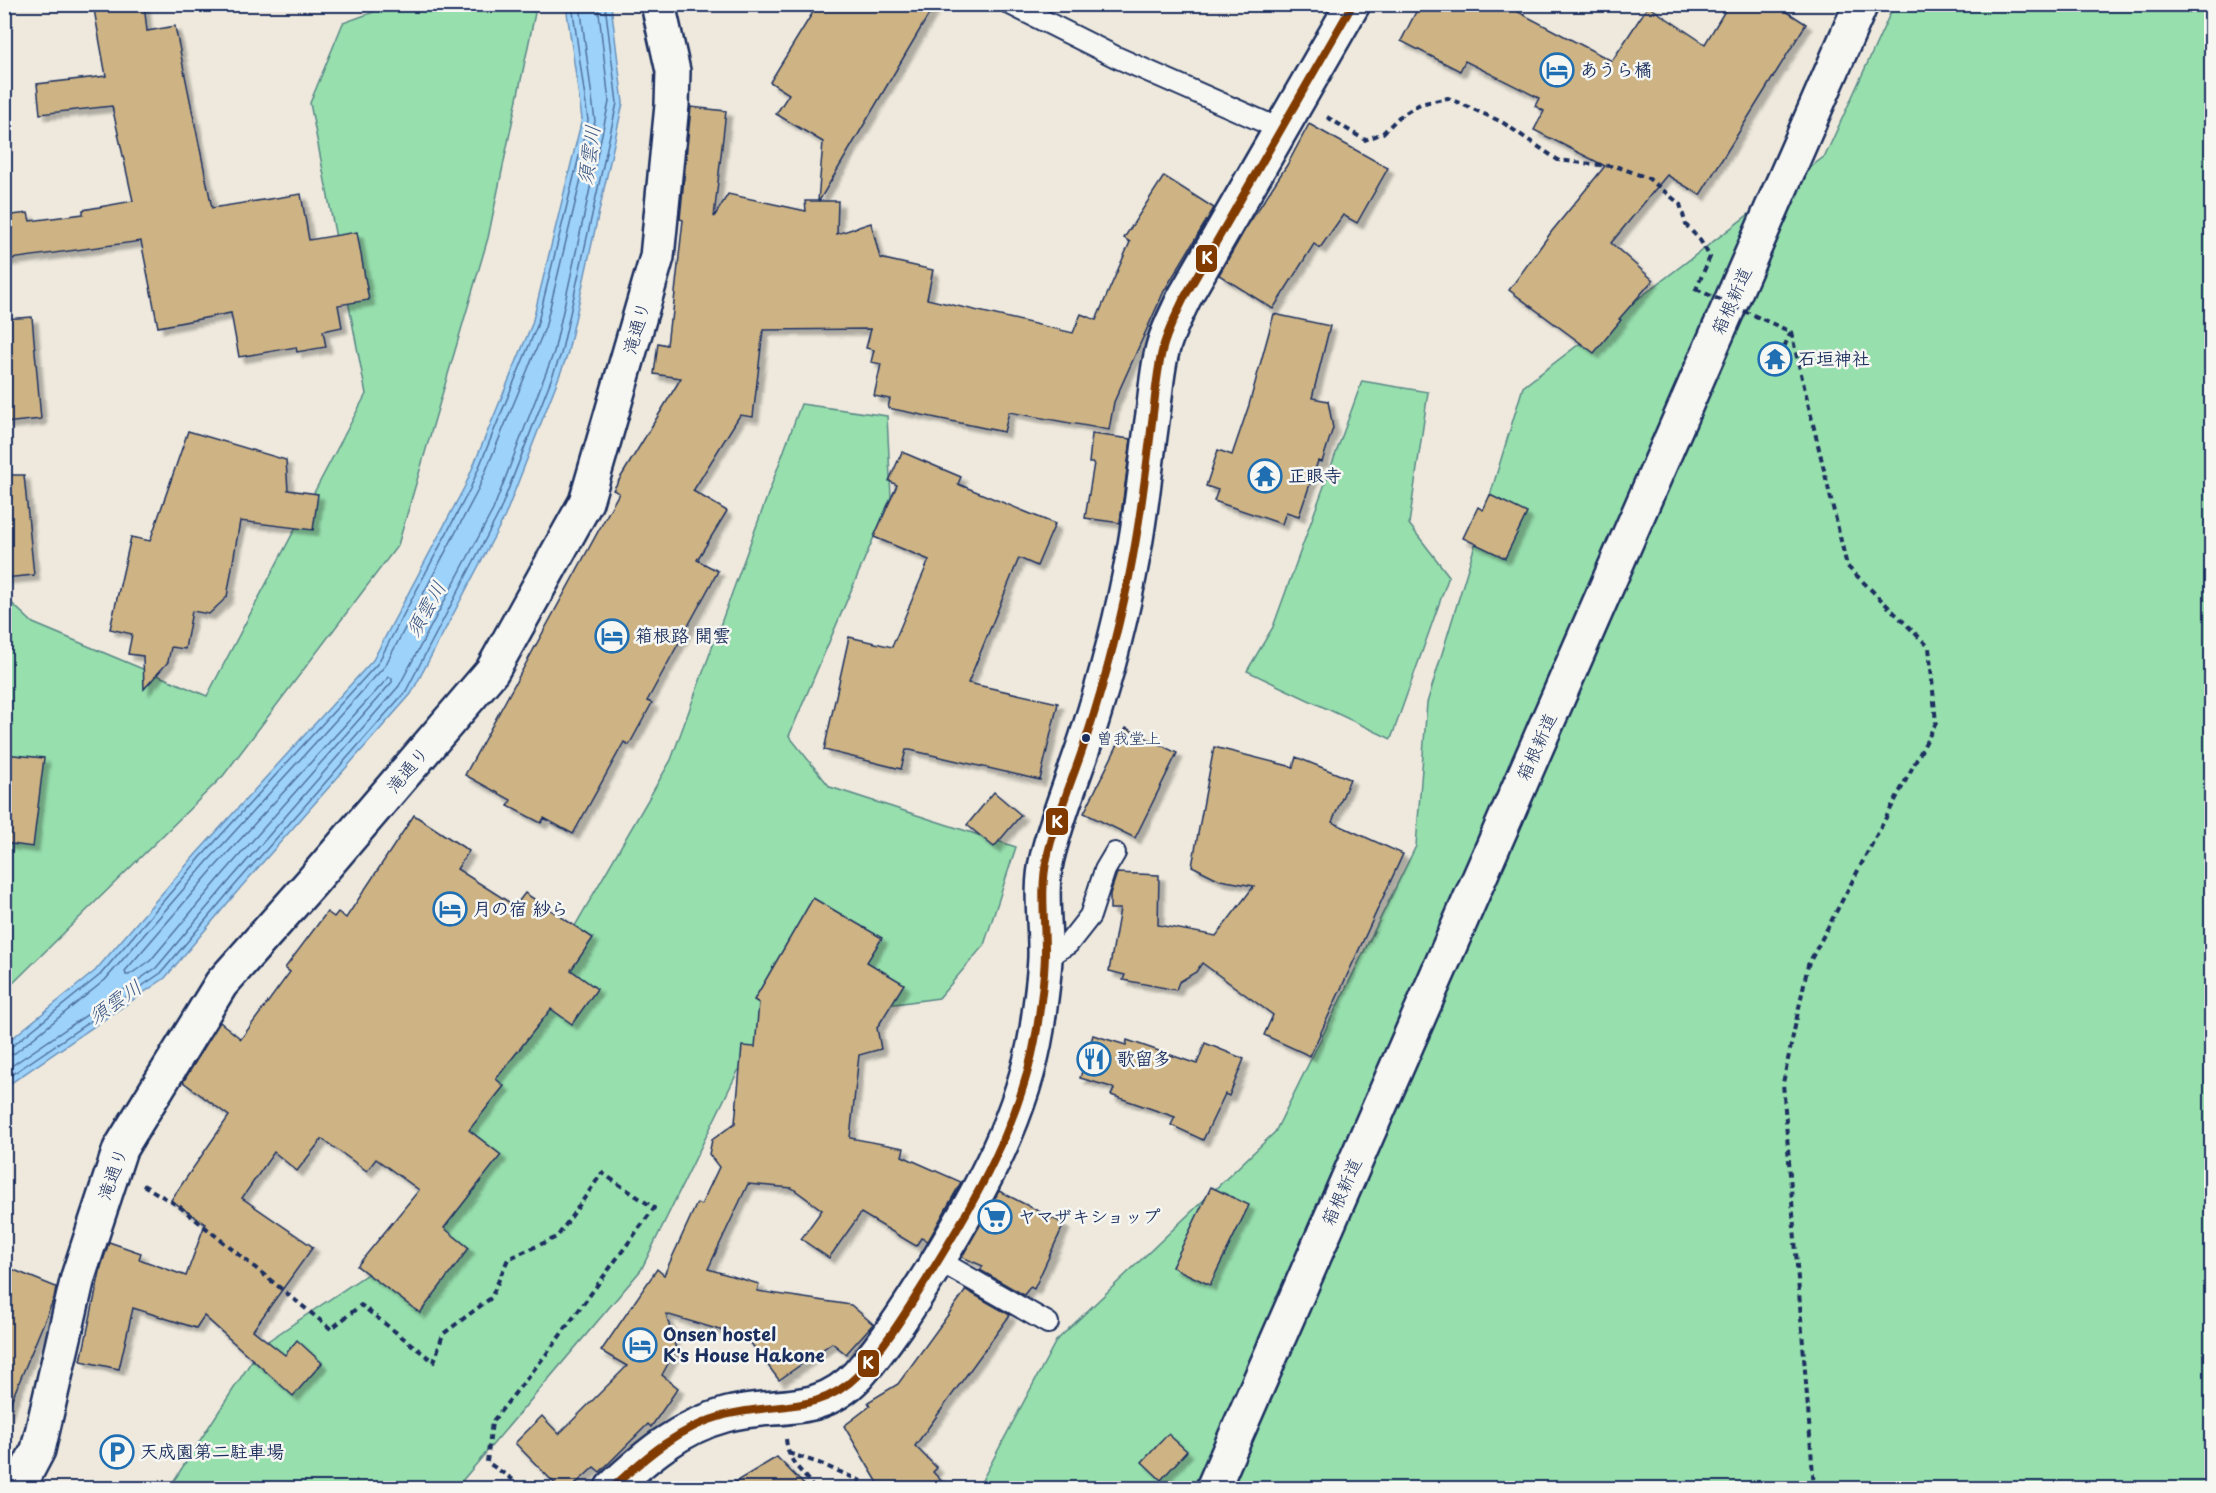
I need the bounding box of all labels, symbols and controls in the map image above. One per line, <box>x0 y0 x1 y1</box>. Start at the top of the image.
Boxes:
hotel icon: あうら橘 <box>1539 52 1575 88</box>
place label: あうら橘 <box>1580 55 1652 82</box>
water label: 須雲川 <box>569 123 607 187</box>
line badge: K <box>1195 244 1218 273</box>
text: K <box>1201 245 1213 269</box>
street label: 箱根新道 <box>1704 262 1758 339</box>
street label: 滝通り <box>615 298 656 357</box>
temple icon: 石垣神社 <box>1757 341 1793 377</box>
place label: 石垣神社 <box>1798 344 1870 371</box>
temple icon: 正眼寺 <box>1247 458 1283 494</box>
place label: 正眼寺 <box>1288 461 1342 488</box>
water label: 須雲川 <box>397 575 453 642</box>
hotel icon: 箱根路 開雲 <box>594 618 630 654</box>
place label: 箱根路 開雲 <box>635 621 731 648</box>
street label: 箱根新道 <box>1509 708 1563 785</box>
place label: 曽我堂上 <box>1097 725 1161 749</box>
marker: 曽我堂上 <box>1080 732 1092 744</box>
street label: 滝通り <box>379 740 435 798</box>
line badge: K <box>1045 807 1069 836</box>
text: K <box>1051 809 1063 833</box>
hotel icon: 月の宿 紗ら <box>432 891 468 927</box>
place label: 月の宿 紗ら <box>473 894 569 921</box>
water label: 須雲川 <box>81 972 148 1031</box>
restaurant icon: 歌留多 <box>1076 1041 1112 1077</box>
place label: 歌留多 <box>1117 1044 1171 1071</box>
street label: 滝通り <box>90 1143 134 1203</box>
street label: 箱根新道 <box>1314 1153 1368 1230</box>
supermarket icon: ヤマザキショップ <box>977 1199 1013 1235</box>
place label: ヤマザキショップ <box>1018 1202 1161 1229</box>
place label: Onsen hostel K's House Hakone <box>663 1320 825 1368</box>
hotel icon: Onsen hostel K's House Hakone <box>622 1327 658 1363</box>
line badge: K <box>857 1349 880 1378</box>
text: K <box>862 1350 874 1374</box>
parking icon: 天成園第二駐車場 <box>99 1434 135 1470</box>
place label: 天成園第二駐車場 <box>140 1437 284 1464</box>

